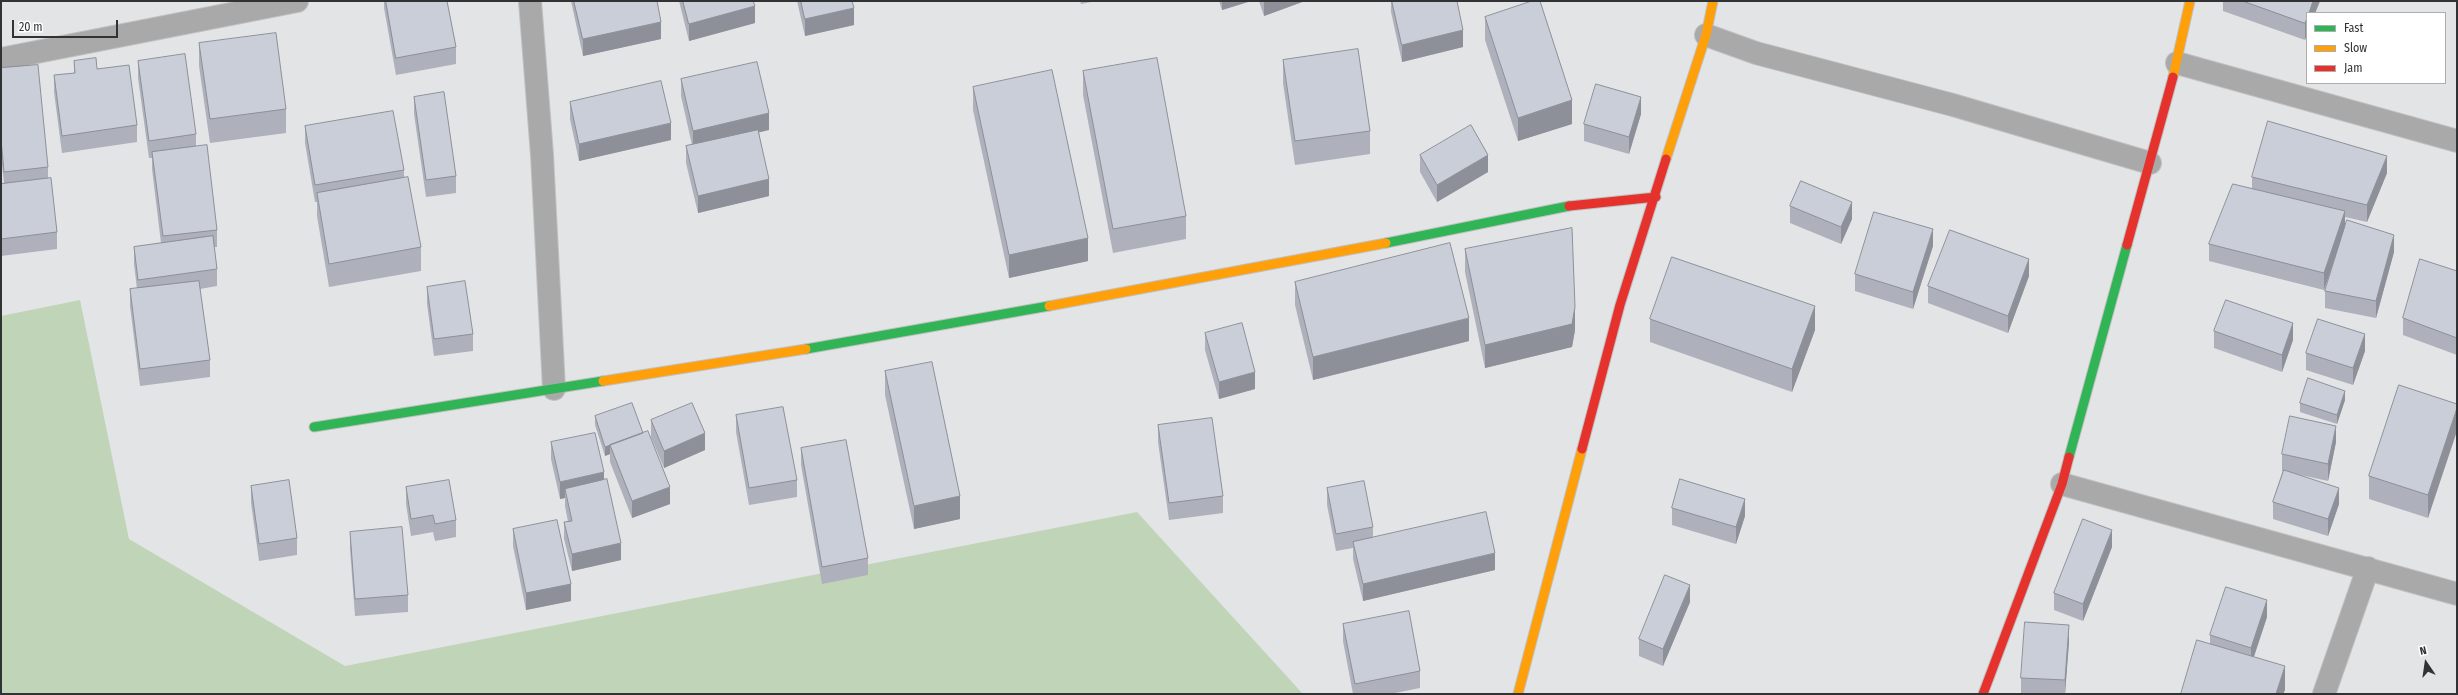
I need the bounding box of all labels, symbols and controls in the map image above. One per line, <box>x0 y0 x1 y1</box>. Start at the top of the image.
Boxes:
scale bar <box>14 12 120 38</box>
legend <box>2306 12 2446 84</box>
text: 20 m <box>19 20 43 34</box>
text: Fast <box>2344 21 2363 35</box>
text: Slow <box>2344 41 2367 55</box>
text: Jam <box>2344 61 2362 75</box>
north arrow <box>2406 643 2446 683</box>
text: N <box>2419 644 2428 658</box>

